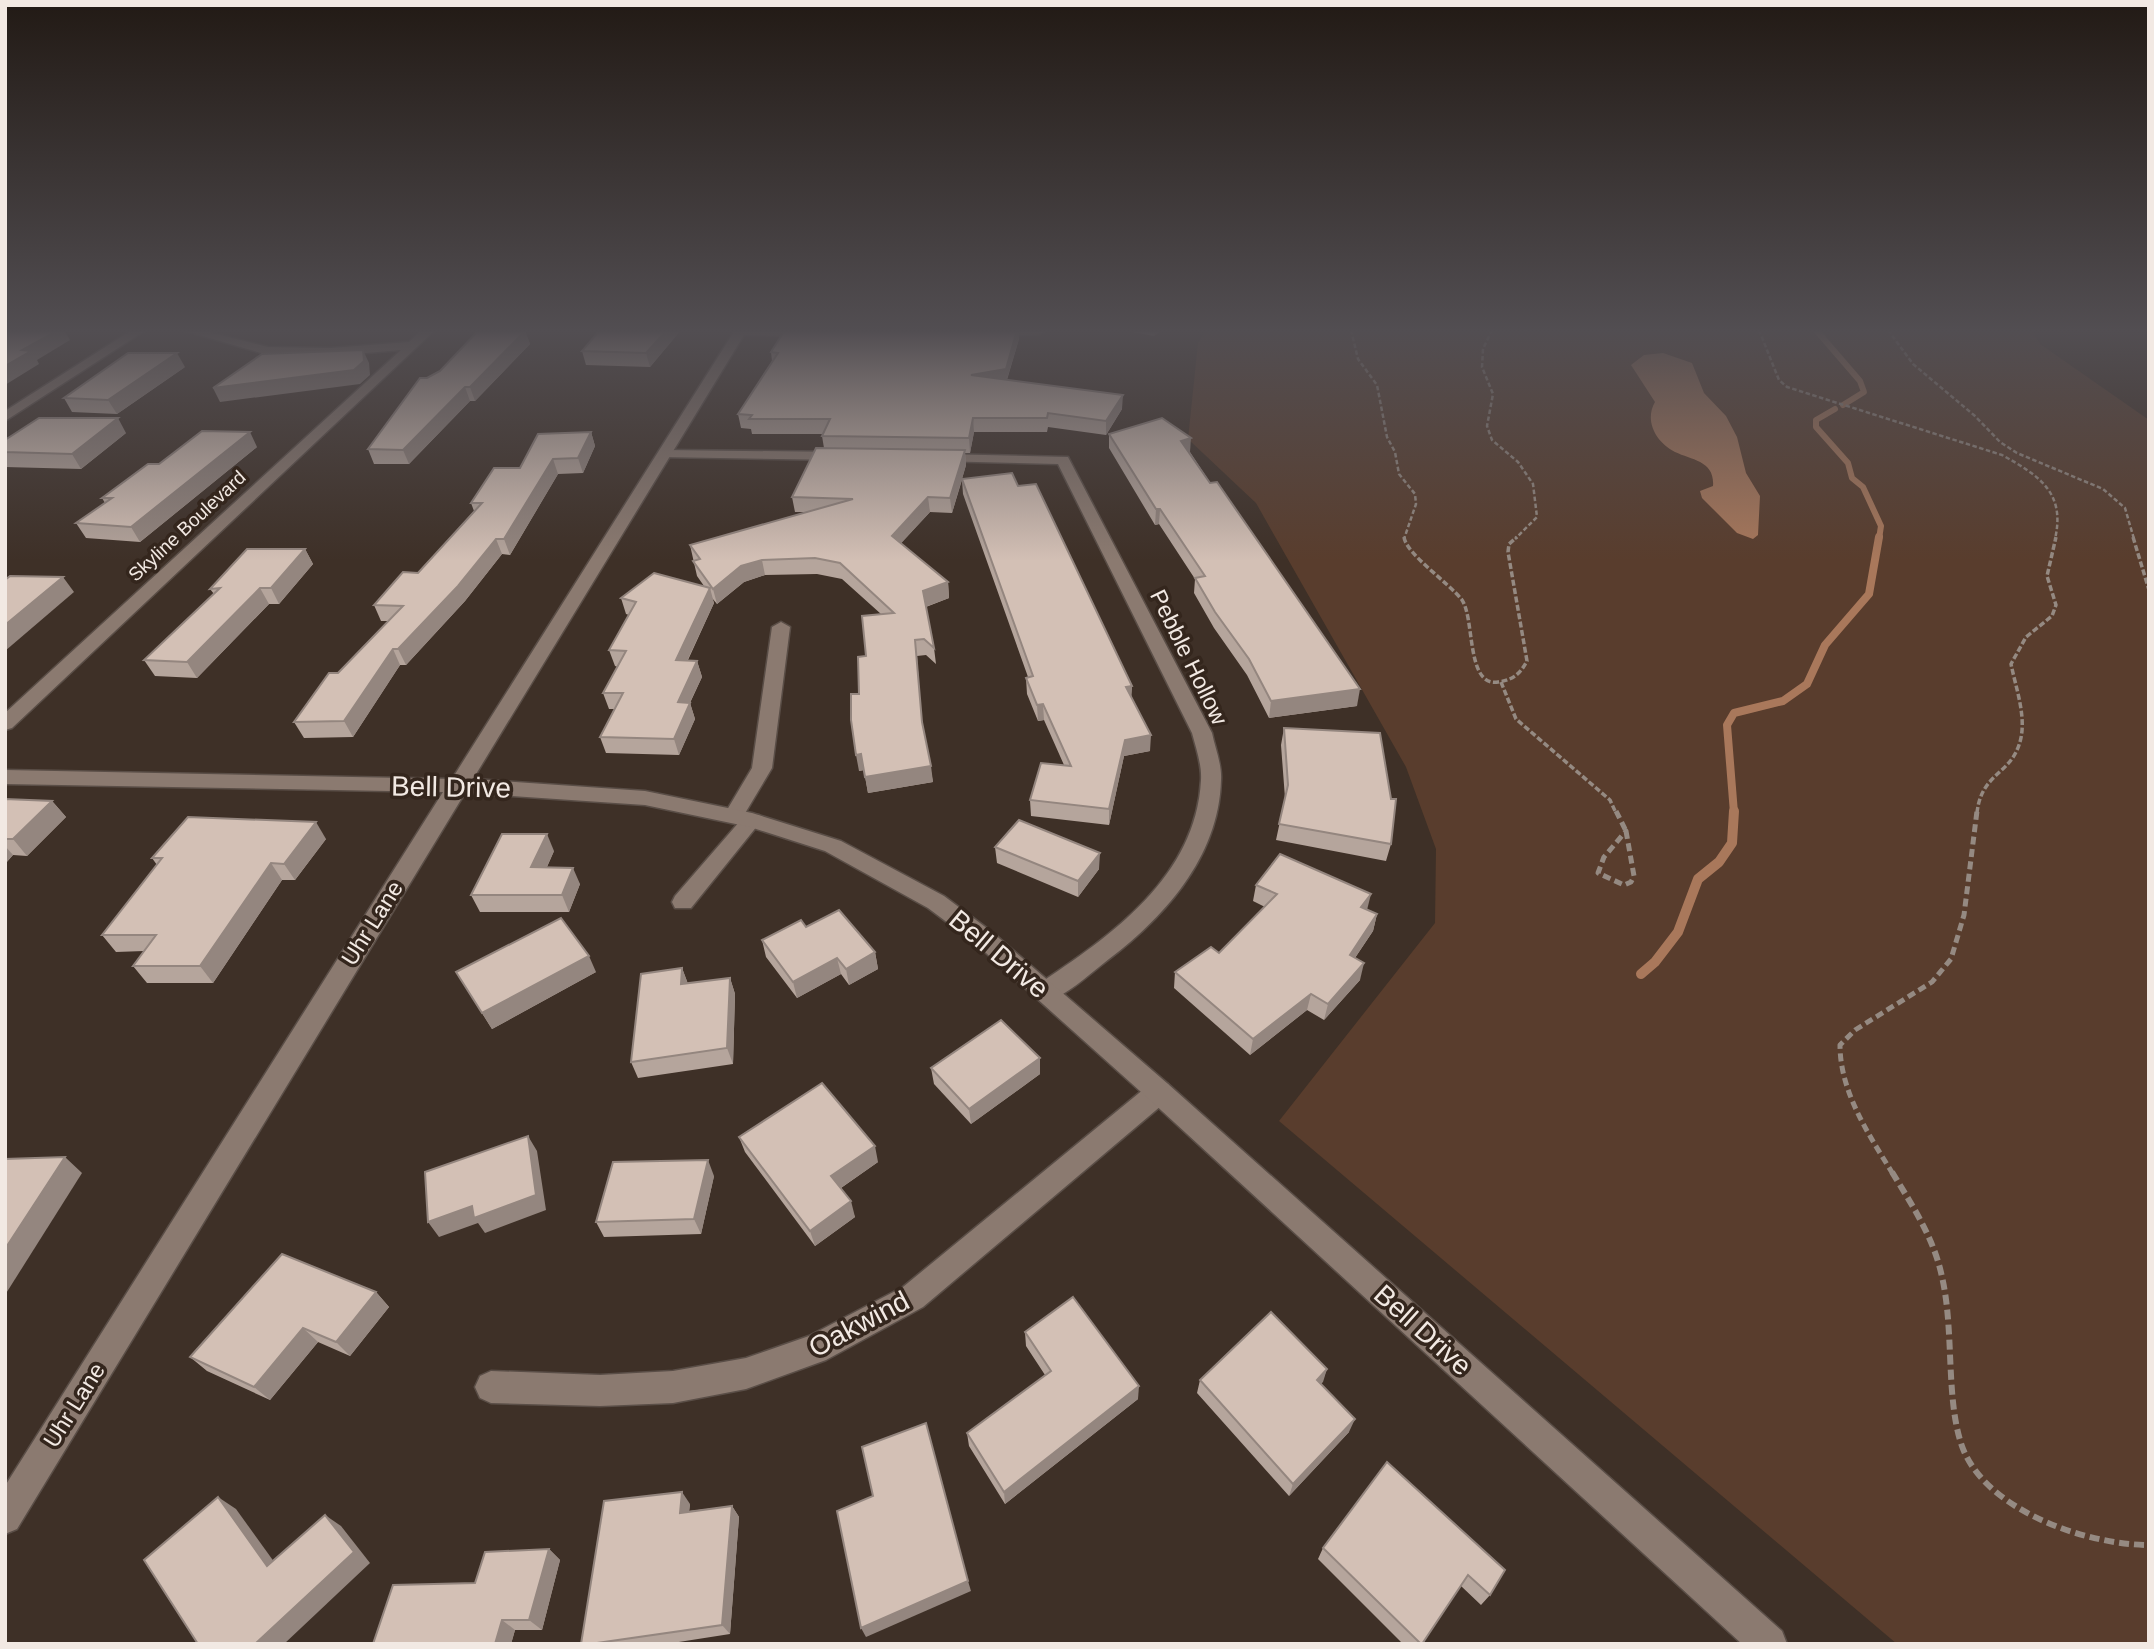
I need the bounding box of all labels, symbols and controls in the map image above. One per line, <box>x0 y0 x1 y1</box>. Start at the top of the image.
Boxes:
street label: Skyline Boulevard <box>124 466 250 586</box>
street label: Pebble Hollow <box>1145 585 1233 729</box>
street label: Bell Drive <box>391 770 511 804</box>
street label: Uhr Lane <box>336 876 408 970</box>
street label: Bell Drive <box>943 904 1055 1004</box>
street label: Bell Drive <box>1368 1278 1478 1382</box>
street label: Oakwind <box>804 1285 914 1363</box>
street label: Uhr Lane <box>38 1358 110 1452</box>

